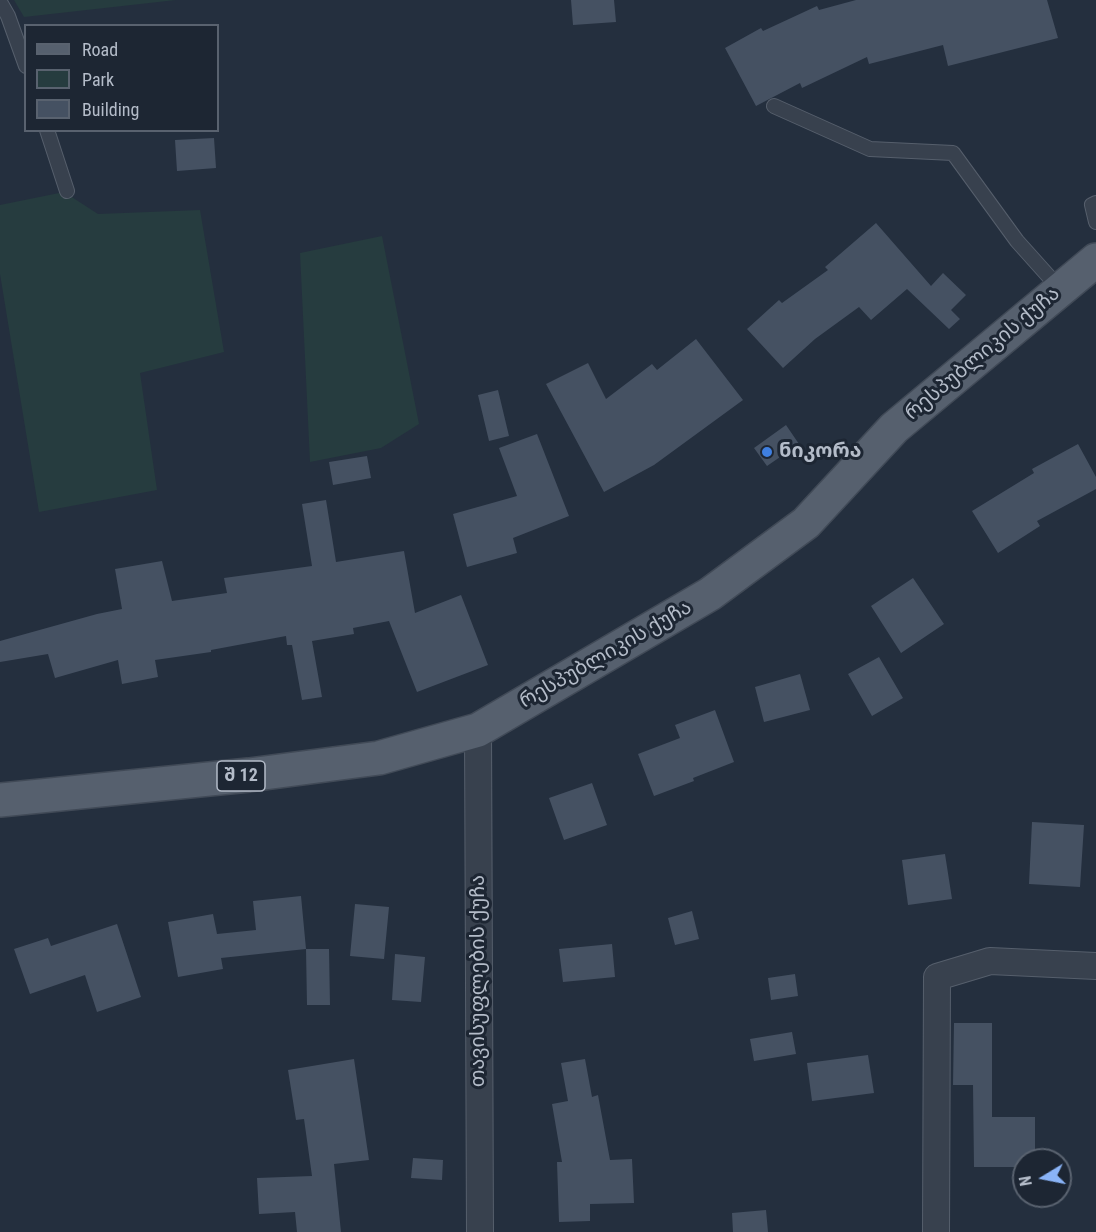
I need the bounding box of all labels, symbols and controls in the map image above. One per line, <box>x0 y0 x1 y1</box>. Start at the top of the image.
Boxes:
legend <box>24 24 219 132</box>
text: Road <box>82 39 118 60</box>
text: Park <box>82 69 114 90</box>
text: Building <box>82 99 139 120</box>
street label: რესპუბლიკის ქუჩა <box>901 282 1065 426</box>
place label: ნიკორა <box>779 440 861 464</box>
marker: ნიკორა <box>760 445 774 459</box>
street label: რესპუბლიკის ქუჩა <box>516 596 696 714</box>
road number: შ 12 <box>217 761 265 791</box>
street label: თავისუფლების ქუჩა <box>467 875 491 1087</box>
north arrow <box>1012 1148 1072 1208</box>
text: N <box>1016 1174 1036 1187</box>

